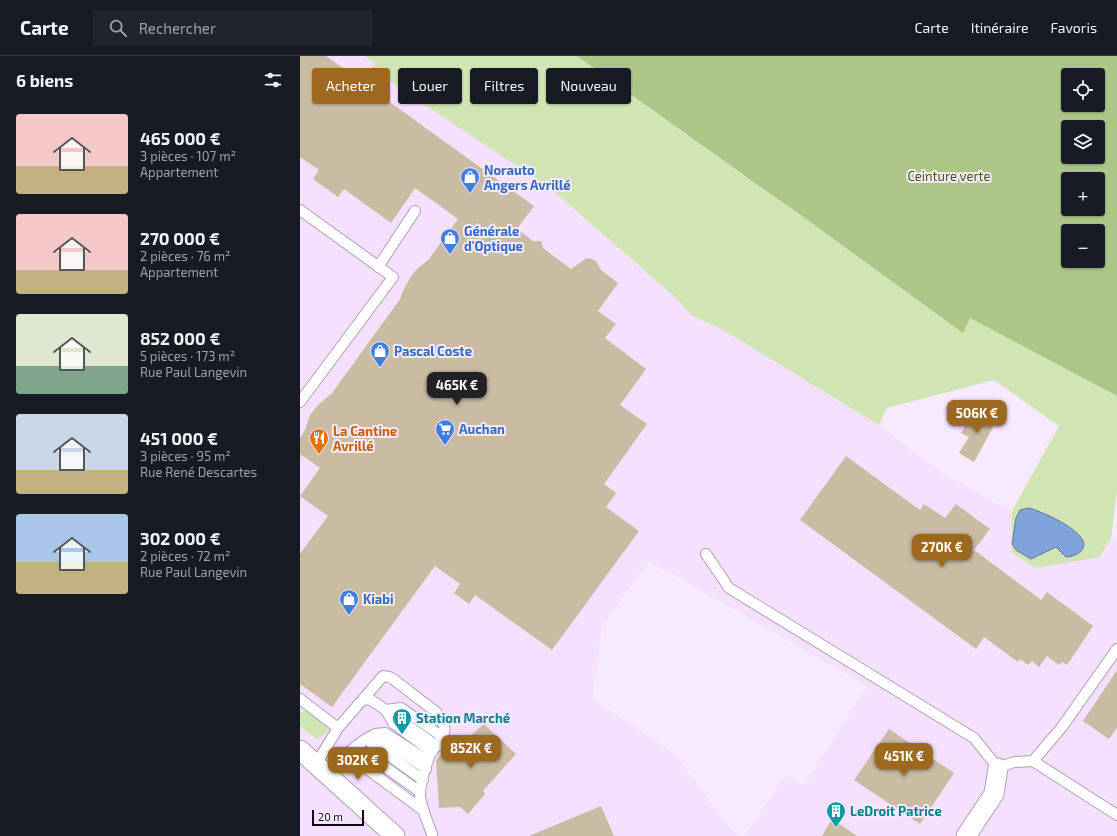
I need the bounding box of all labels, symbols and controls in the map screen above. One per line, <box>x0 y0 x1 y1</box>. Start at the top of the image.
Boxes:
search box <box>93 10 373 46</box>
text: Carte <box>20 16 69 39</box>
icon: search <box>107 17 129 39</box>
text: Rechercher <box>139 19 216 37</box>
text: Carte <box>915 19 949 36</box>
text: Itinéraire <box>971 19 1029 36</box>
text: Favoris <box>1051 19 1097 36</box>
chip: Acheter <box>312 68 390 104</box>
chip: Louer <box>398 68 462 104</box>
chip: Filtres <box>470 68 538 104</box>
chip: Nouveau <box>546 68 631 104</box>
map controls <box>1061 68 1105 268</box>
button: locate <box>1061 68 1105 112</box>
icon: filters <box>262 69 284 91</box>
text: 6 biens <box>16 70 73 90</box>
button: layers <box>1061 120 1105 164</box>
text: 465 000 € <box>140 128 221 148</box>
icon: home <box>48 130 96 178</box>
text: 3 pièces · 107 m² <box>140 148 236 164</box>
place label: Norauto Angers Avrillé <box>484 162 571 193</box>
text: Appartement <box>140 164 218 180</box>
shop icon: Norauto Angers Avrillé <box>459 166 481 194</box>
park label: Ceinture verte <box>907 168 991 184</box>
button: + <box>1061 172 1105 216</box>
place label: Générale d'Optique <box>464 223 523 254</box>
button: − <box>1061 224 1105 268</box>
shop icon: Générale d'Optique <box>439 227 461 255</box>
text: 270 000 € <box>140 228 220 248</box>
icon: home <box>48 230 96 278</box>
text: 2 pièces · 76 m² <box>140 248 230 264</box>
text: Appartement <box>140 264 218 280</box>
text: 852 000 € <box>140 328 220 348</box>
icon: home <box>48 330 96 378</box>
shop icon: Pascal Coste <box>369 340 391 368</box>
place label: Pascal Coste <box>394 343 472 359</box>
text: 5 pièces · 173 m² <box>140 348 235 364</box>
text: Rue Paul Langevin <box>140 364 247 380</box>
pin: 465K € <box>424 372 490 406</box>
text: 465K € <box>436 377 478 393</box>
pin: 506K € <box>944 400 1010 434</box>
text: 506K € <box>956 405 998 421</box>
supermarket icon: Auchan <box>434 418 456 446</box>
place label: Auchan <box>459 421 505 437</box>
place label: La Cantine Avrillé <box>333 423 397 454</box>
restaurant icon: La Cantine Avrillé <box>308 427 330 455</box>
text: 451 000 € <box>140 428 218 448</box>
icon: home <box>48 430 96 478</box>
text: 3 pièces · 95 m² <box>140 448 231 464</box>
text: Rue René Descartes <box>140 464 257 480</box>
text: 302 000 € <box>140 528 221 548</box>
icon: home <box>48 530 96 578</box>
pin: 270K € <box>909 534 975 568</box>
text: 270K € <box>921 539 963 555</box>
text: 2 pièces · 72 m² <box>140 548 230 564</box>
text: Rue Paul Langevin <box>140 564 247 580</box>
shop icon: Kiabi <box>338 588 360 616</box>
place label: Kiabi <box>363 591 394 607</box>
building icon: Station Marché <box>391 707 413 735</box>
place label: Station Marché <box>416 710 510 726</box>
pin: 852K € <box>438 735 504 769</box>
text: 852K € <box>450 740 492 756</box>
pin: 451K € <box>871 743 937 777</box>
pin: 302K € <box>325 747 391 781</box>
text: 451K € <box>884 748 924 764</box>
text: 302K € <box>337 752 379 768</box>
building icon: LeDroit Patrice <box>825 800 847 828</box>
place label: LeDroit Patrice <box>850 803 942 819</box>
scale bar <box>312 808 364 827</box>
text: 20 m <box>318 810 343 823</box>

